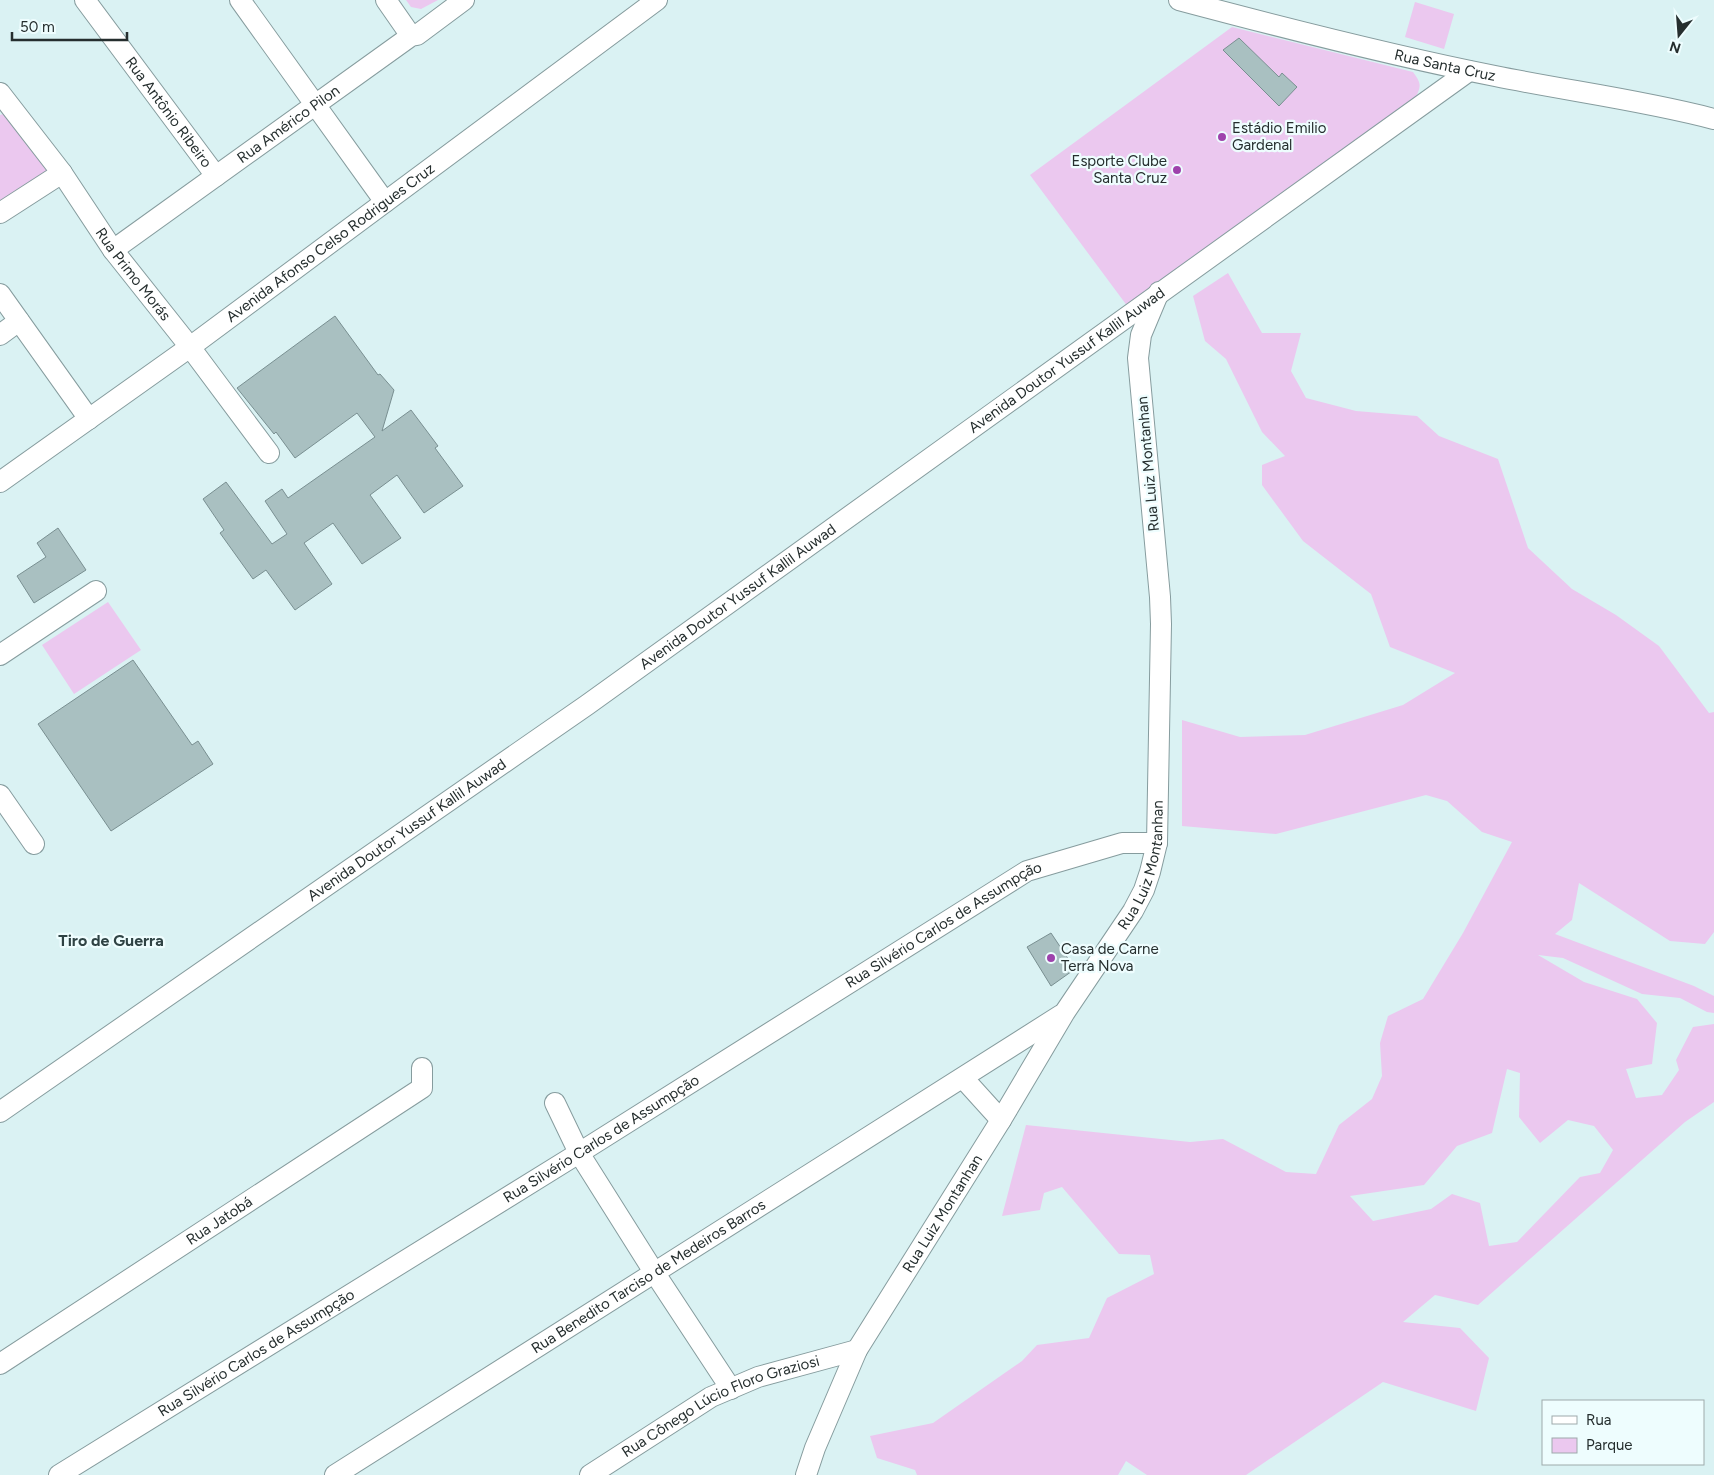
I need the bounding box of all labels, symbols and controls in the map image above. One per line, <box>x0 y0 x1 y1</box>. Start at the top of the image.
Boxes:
scale bar <box>12 10 128 42</box>
north arrow <box>1654 10 1704 60</box>
text: 50 m <box>20 18 55 36</box>
text: N <box>1668 37 1683 57</box>
street label: Rua Santa Cruz <box>1393 46 1497 85</box>
street label: Rua Antônio Ribeiro <box>122 53 216 171</box>
street label: Rua Américo Pilon <box>234 81 343 167</box>
place label: Estádio Emilio Gardenal <box>1232 119 1327 154</box>
marker: Estádio Emilio Gardenal <box>1216 131 1228 143</box>
place label: Esporte Clube Santa Cruz <box>1072 152 1167 187</box>
street label: Avenida Afonso Celso Rodrigues Cruz <box>223 159 438 326</box>
marker: Esporte Clube Santa Cruz <box>1171 164 1183 176</box>
street label: Rua Primo Morás <box>92 224 175 324</box>
street label: Avenida Doutor Yussuf Kallil Auwad <box>965 284 1168 437</box>
street label: Rua Luiz Montanhan <box>1133 396 1163 532</box>
street label: Avenida Doutor Yussuf Kallil Auwad <box>636 520 839 673</box>
street label: Avenida Doutor Yussuf Kallil Auwad <box>304 755 509 905</box>
street label: Rua Luiz Montanhan <box>1114 800 1167 933</box>
street label: Rua Silvério Carlos de Assumpção <box>842 858 1044 992</box>
district label: Tiro de Guerra <box>58 931 164 950</box>
place label: Casa de Carne Terra Nova <box>1061 940 1159 975</box>
marker: Casa de Carne Terra Nova <box>1045 952 1057 964</box>
street label: Rua Silvério Carlos de Assumpção <box>500 1071 703 1207</box>
street label: Rua Luiz Montanhan <box>899 1151 986 1276</box>
street label: Rua Jatobá <box>183 1192 256 1249</box>
street label: Rua Benedito Tarciso de Medeiros Barros <box>528 1196 769 1357</box>
street label: Rua Silvério Carlos de Assumpção <box>155 1285 358 1420</box>
street label: Rua Cônego Lúcio Floro Graziosi <box>619 1352 821 1461</box>
legend <box>1542 1400 1704 1465</box>
text: Rua <box>1586 1411 1611 1429</box>
text: Parque <box>1586 1436 1633 1454</box>

